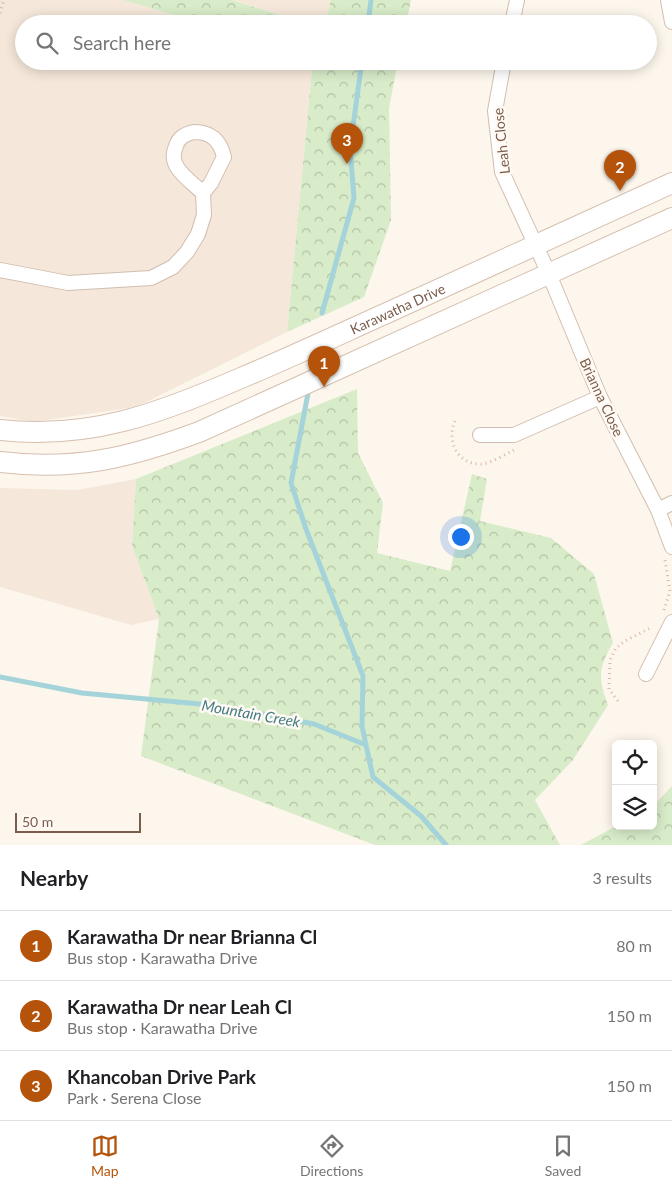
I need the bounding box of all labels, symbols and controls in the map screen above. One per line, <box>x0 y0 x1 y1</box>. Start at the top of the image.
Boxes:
search box <box>15 15 657 70</box>
icon: search <box>33 29 61 57</box>
text: Search here <box>73 31 171 54</box>
street label: Leah Close <box>489 107 513 175</box>
pin: 3 <box>331 123 363 164</box>
pin: 2 <box>604 150 636 191</box>
street label: Karawatha Drive <box>347 279 448 337</box>
pin: 1 <box>308 346 340 387</box>
street label: Brianna Close <box>576 355 628 439</box>
your location <box>448 524 474 550</box>
water label: Mountain Creek <box>200 695 302 731</box>
map controls <box>612 740 657 830</box>
button: locate <box>612 740 657 785</box>
button: layers <box>612 785 657 830</box>
scale bar <box>15 810 141 833</box>
text: 50 m <box>22 813 53 830</box>
text: Nearby <box>20 865 88 890</box>
text: 3 results <box>592 868 652 887</box>
text: Karawatha Dr near Brianna Cl <box>67 925 317 948</box>
text: 1 <box>31 936 41 955</box>
text: 80 m <box>616 936 652 955</box>
text: Bus stop · Karawatha Drive <box>67 948 257 967</box>
text: Karawatha Dr near Leah Cl <box>67 995 292 1018</box>
text: 2 <box>31 1006 41 1025</box>
text: 150 m <box>607 1006 652 1025</box>
text: Bus stop · Karawatha Drive <box>67 1018 257 1037</box>
text: Khancoban Drive Park <box>67 1065 256 1088</box>
text: 3 <box>31 1076 41 1095</box>
text: 150 m <box>607 1076 652 1095</box>
text: Park · Serena Close <box>67 1088 202 1107</box>
tab: Map <box>91 1132 119 1179</box>
tab: Directions <box>300 1132 363 1179</box>
tab: Saved <box>545 1132 581 1179</box>

